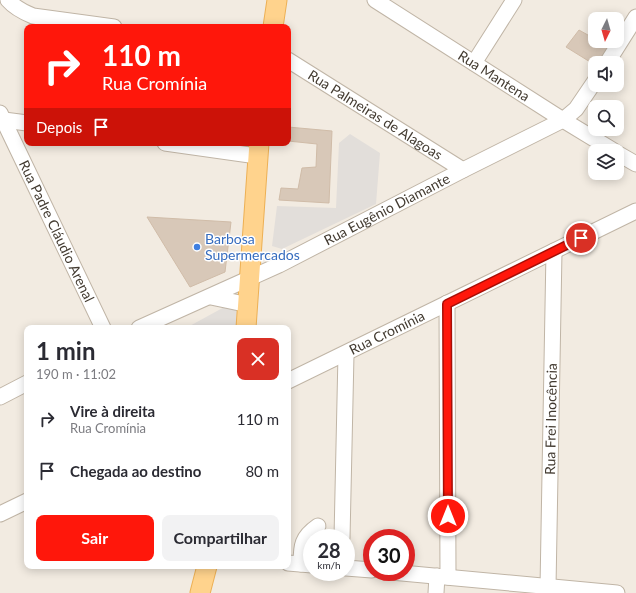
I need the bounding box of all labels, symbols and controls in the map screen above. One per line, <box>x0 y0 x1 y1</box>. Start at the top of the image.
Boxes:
north arrow <box>588 12 624 48</box>
map controls <box>588 12 624 180</box>
text: 110 m <box>102 38 181 72</box>
icon: right <box>36 40 88 92</box>
street label: Rua Mantena <box>455 46 533 105</box>
button: sound <box>588 56 624 92</box>
street label: Rua Palmeiras de Alagoas <box>305 66 446 163</box>
text: Rua Cromínia <box>102 72 207 94</box>
button: search <box>588 100 624 136</box>
icon: arrive <box>90 116 112 138</box>
text: Depois <box>36 118 82 136</box>
button: layers <box>588 144 624 180</box>
street label: Rua Padre Cláudio Arenal <box>16 157 98 305</box>
street label: Rua Eugênio Diamante <box>321 169 452 248</box>
pin <box>564 221 598 255</box>
icon: arrive <box>570 227 592 249</box>
place label: Barbosa Supermercados <box>205 230 300 263</box>
marker: Barbosa Supermercados <box>192 242 202 252</box>
street label: Rua Cromínia <box>346 307 427 358</box>
text: 1 min <box>36 336 96 365</box>
button: close <box>237 338 279 380</box>
street label: Rua Frei Inocência <box>541 363 560 475</box>
text: 190 m · 11:02 <box>36 366 116 382</box>
text: Vire à direita <box>70 402 155 420</box>
icon: right <box>36 408 58 430</box>
text: 110 m <box>237 410 279 428</box>
text: Rua Cromínia <box>70 420 146 436</box>
icon: arrive <box>36 460 58 482</box>
text: Chegada ao destino <box>70 462 201 480</box>
text: 80 m <box>245 462 279 480</box>
position arrow <box>427 495 469 537</box>
button: Sair <box>36 515 154 561</box>
button: Compartilhar <box>162 515 279 561</box>
speed limit sign: 30 <box>363 529 415 581</box>
text: 28 <box>317 538 341 562</box>
text: km/h <box>317 559 341 571</box>

